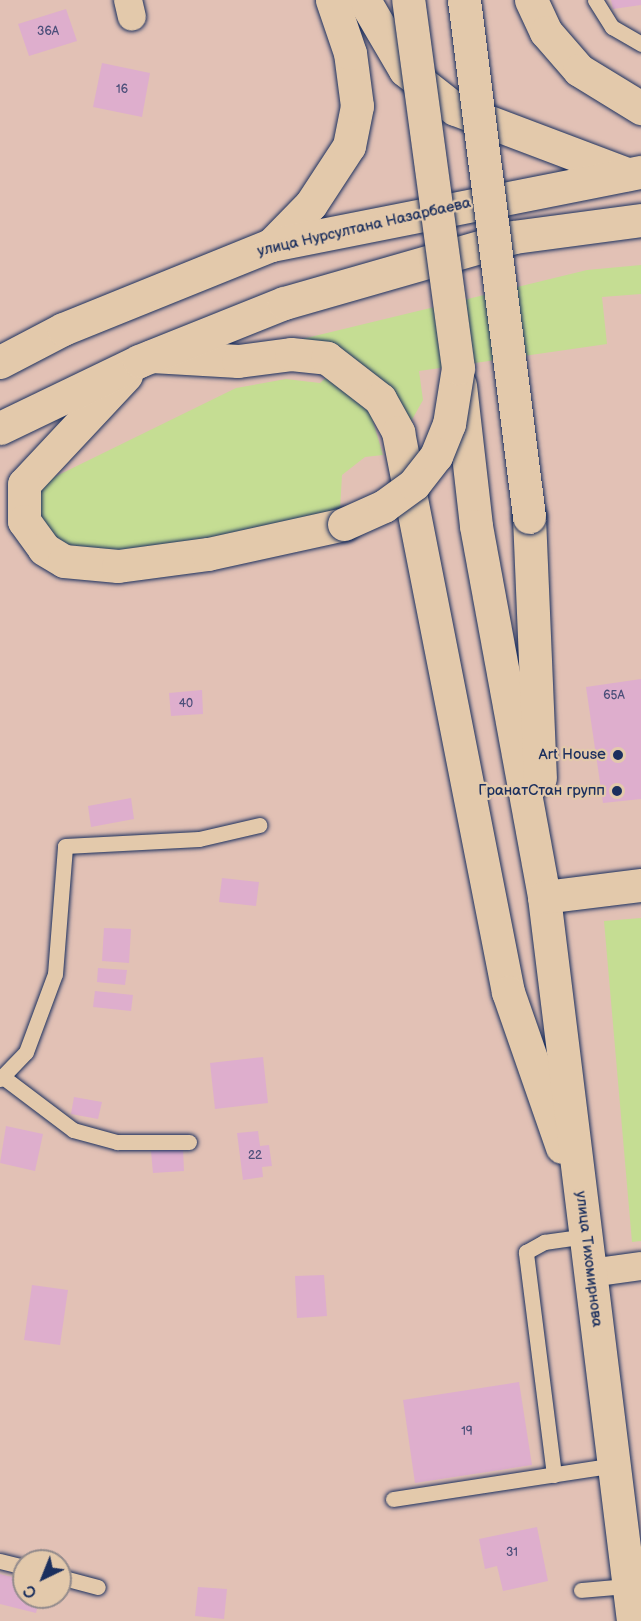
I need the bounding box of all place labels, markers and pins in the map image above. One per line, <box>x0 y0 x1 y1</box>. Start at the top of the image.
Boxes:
place label: Art House <box>539 746 606 764</box>
marker: Art House <box>611 748 625 762</box>
place label: ГранатСтан групп <box>478 782 605 800</box>
marker: ГранатСтан групп <box>610 784 624 798</box>

